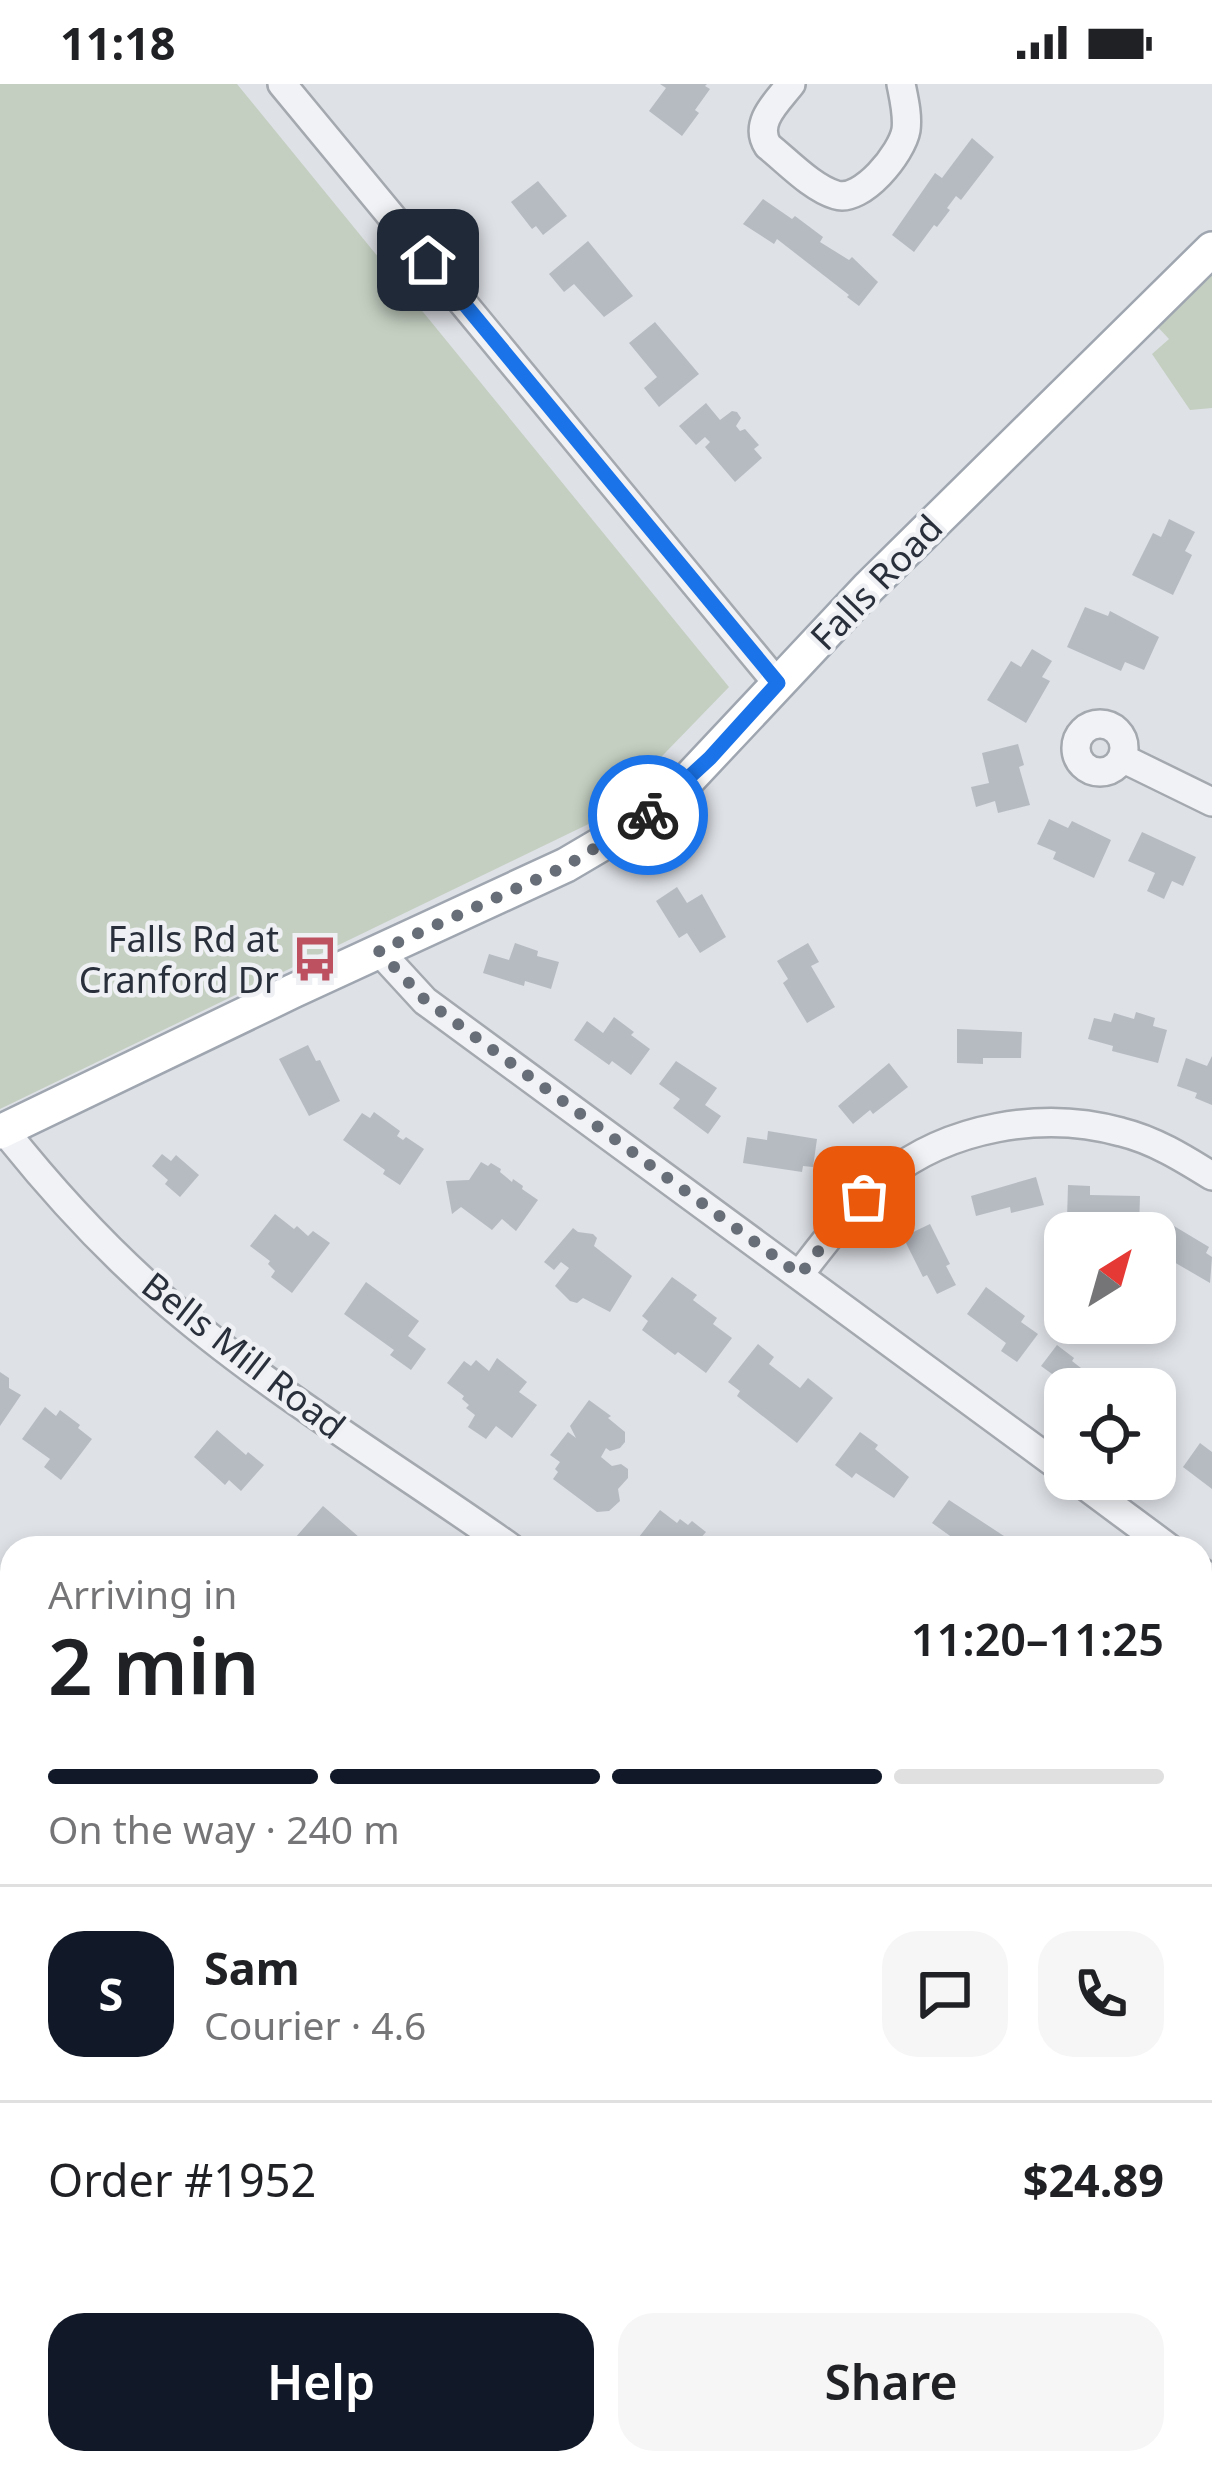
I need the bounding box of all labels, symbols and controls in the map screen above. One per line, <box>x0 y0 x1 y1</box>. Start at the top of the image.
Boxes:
text: 11:18 <box>60 12 176 73</box>
pin <box>377 209 479 311</box>
icon: home <box>395 227 461 293</box>
street label: Falls Road <box>799 504 953 660</box>
courier <box>588 755 708 875</box>
icon: bike <box>615 782 681 848</box>
place label: Falls Rd at Cranford Dr <box>79 914 279 1004</box>
bus stop icon: Falls Rd at Cranford Dr <box>290 934 340 984</box>
pin <box>813 1146 915 1248</box>
icon: bag <box>831 1164 897 1230</box>
north arrow <box>1044 1212 1176 1344</box>
map controls <box>1044 1212 1176 1500</box>
street label: Bells Mill Road <box>132 1260 356 1450</box>
button: locate <box>1044 1368 1176 1500</box>
text: Arriving in <box>48 1567 237 1620</box>
text: 11:20–11:25 <box>911 1608 1164 1669</box>
text: 2 min <box>48 1612 260 1718</box>
text: On the way · 240 m <box>48 1802 400 1855</box>
button: chat <box>882 1931 1008 2057</box>
button: phone <box>1038 1931 1164 2057</box>
text: Sam <box>204 1937 300 1998</box>
text: S <box>99 1963 123 2024</box>
text: Courier · 4.6 <box>204 1998 426 2051</box>
text: Order #1952 <box>48 2149 316 2210</box>
text: $24.89 <box>1023 2149 1164 2210</box>
button: Help <box>48 2313 594 2451</box>
button: Share <box>618 2313 1164 2451</box>

